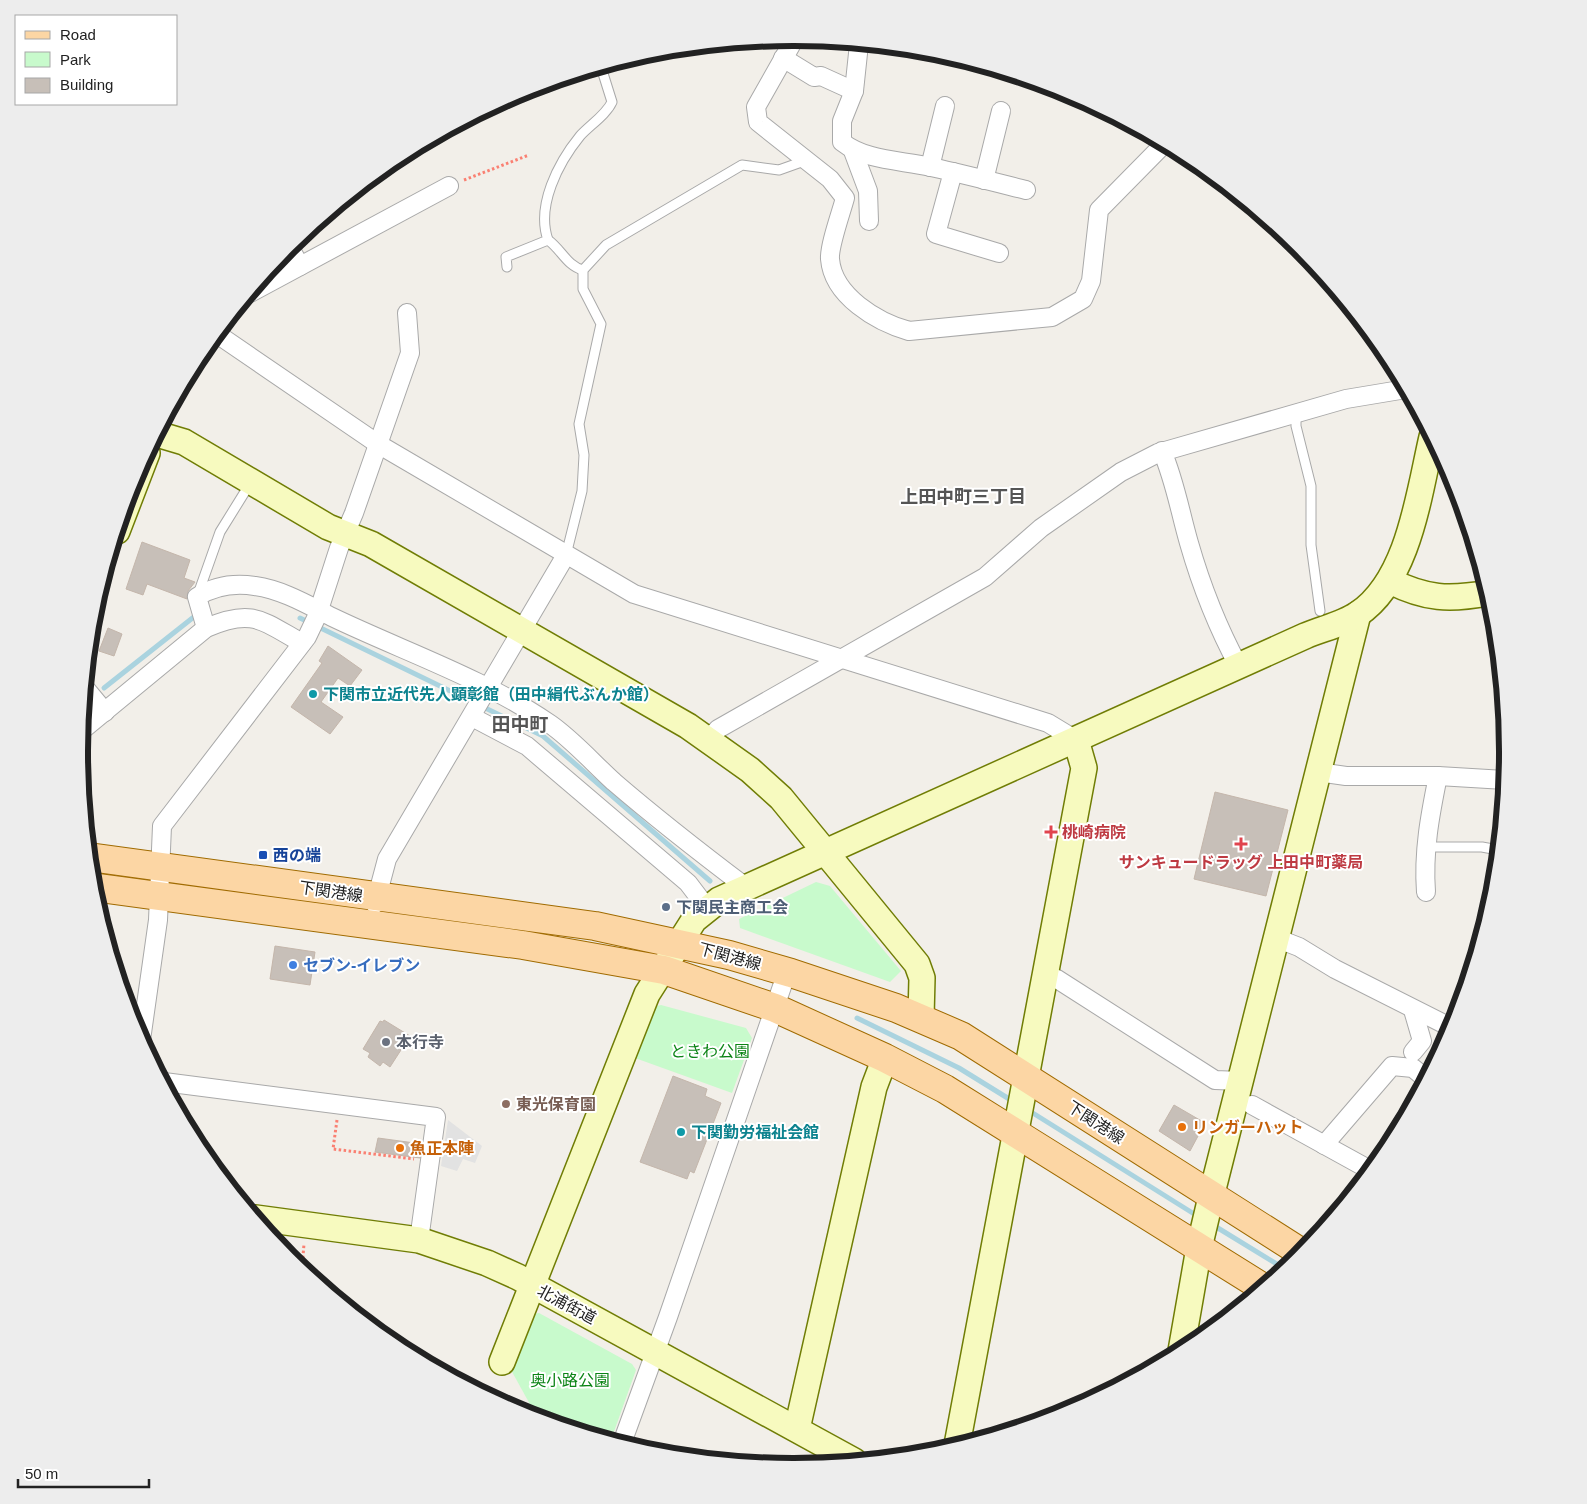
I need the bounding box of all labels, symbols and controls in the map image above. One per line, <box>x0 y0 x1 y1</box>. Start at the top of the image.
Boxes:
legend <box>15 15 178 105</box>
text: Road <box>60 26 96 43</box>
text: Park <box>60 51 91 68</box>
text: Building <box>60 76 113 93</box>
district label: 上田中町三丁目 <box>900 487 1026 507</box>
place label: 下関市立近代先人顕彰館（田中絹代ぶんか館） <box>323 685 659 703</box>
marker: 下関市立近代先人顕彰館（田中絹代ぶんか館） <box>307 688 319 700</box>
district label: 田中町 <box>491 714 549 735</box>
place label: 桃崎病院 <box>1062 824 1126 841</box>
marker: 桃崎病院 <box>1044 825 1058 839</box>
marker: サンキュードラッグ 上田中町薬局 <box>1235 838 1247 850</box>
place label: 西の端 <box>273 847 321 864</box>
marker: 西の端 <box>257 849 269 861</box>
place label: サンキュードラッグ 上田中町薬局 <box>1119 853 1363 871</box>
street label: 下関港線 <box>298 879 364 904</box>
place label: 下関民主商工会 <box>676 899 788 916</box>
marker: 下関民主商工会 <box>660 901 672 913</box>
street label: 下関港線 <box>697 940 763 973</box>
place label: セブン-イレブン <box>303 957 420 974</box>
marker: セブン-イレブン <box>287 959 299 971</box>
place label: 本行寺 <box>396 1034 444 1051</box>
marker: 本行寺 <box>380 1036 392 1048</box>
park label: ときわ公園 <box>670 1043 750 1060</box>
place label: 東光保育園 <box>516 1096 596 1113</box>
marker: 東光保育園 <box>500 1098 512 1110</box>
street label: 下関港線 <box>1064 1098 1127 1147</box>
place label: リンガーハット <box>1192 1119 1304 1136</box>
marker: リンガーハット <box>1176 1121 1188 1133</box>
place label: 下関勤労福祉会館 <box>691 1123 819 1141</box>
marker: 下関勤労福祉会館 <box>675 1126 687 1138</box>
place label: 魚正本陣 <box>410 1139 474 1157</box>
marker: 魚正本陣 <box>394 1142 406 1154</box>
street label: 北浦街道 <box>535 1282 599 1327</box>
park label: 奥小路公園 <box>530 1372 610 1389</box>
scale bar <box>18 1456 149 1488</box>
text: 50 m <box>25 1465 58 1482</box>

